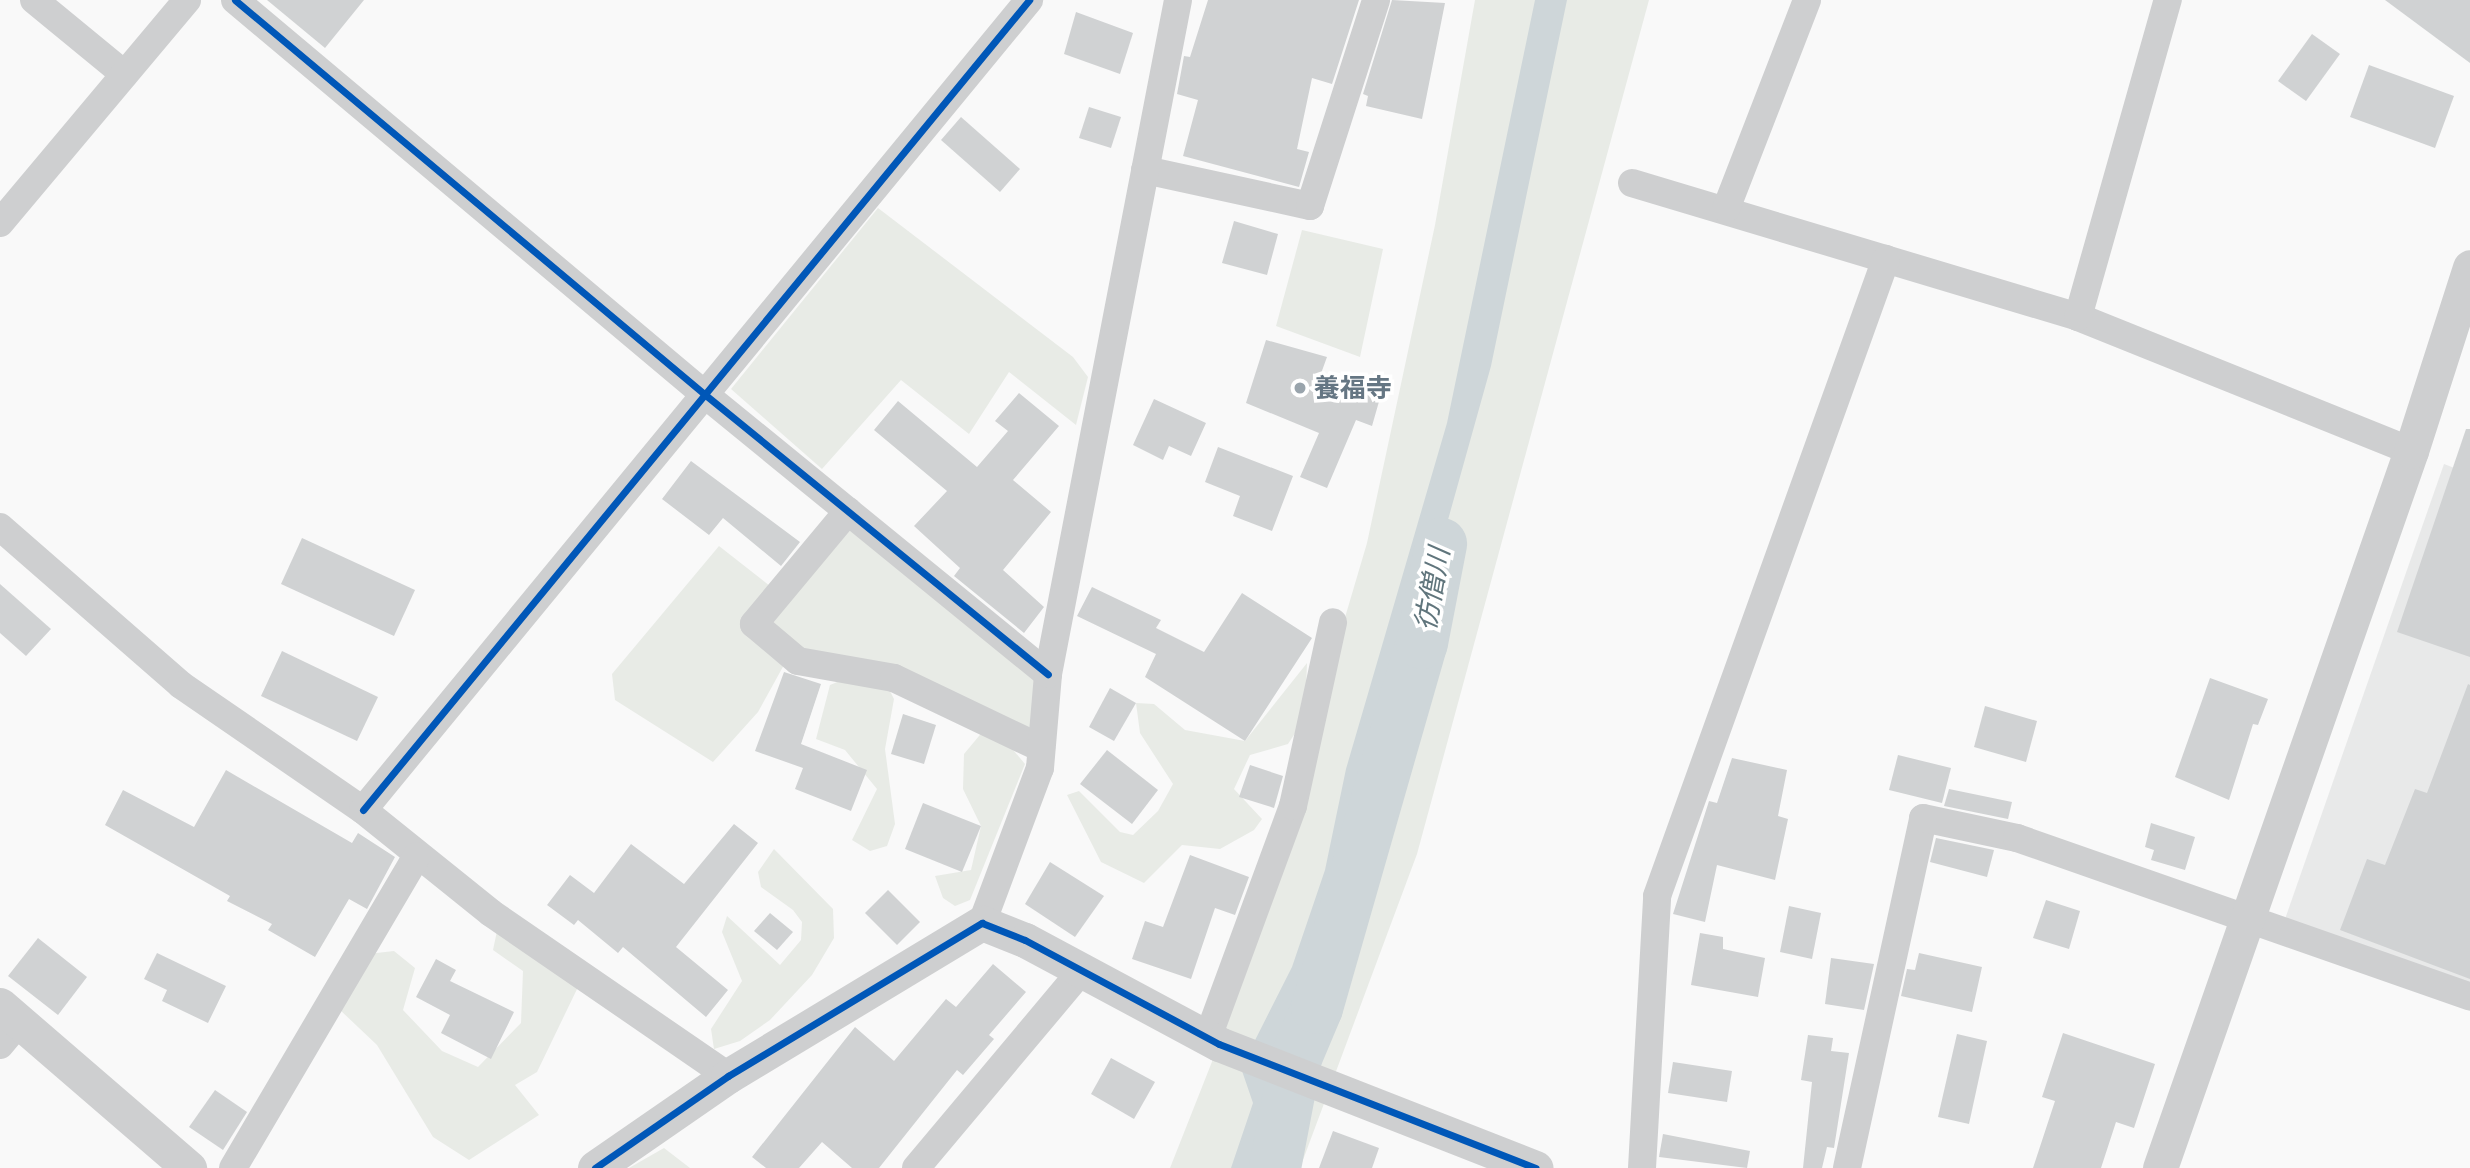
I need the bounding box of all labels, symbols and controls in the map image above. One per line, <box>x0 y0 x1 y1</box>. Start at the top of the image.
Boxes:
place label: 養福寺 <box>1314 372 1392 404</box>
marker: 養福寺 <box>1292 380 1308 396</box>
water label: 彷僧川 <box>1408 545 1456 633</box>

